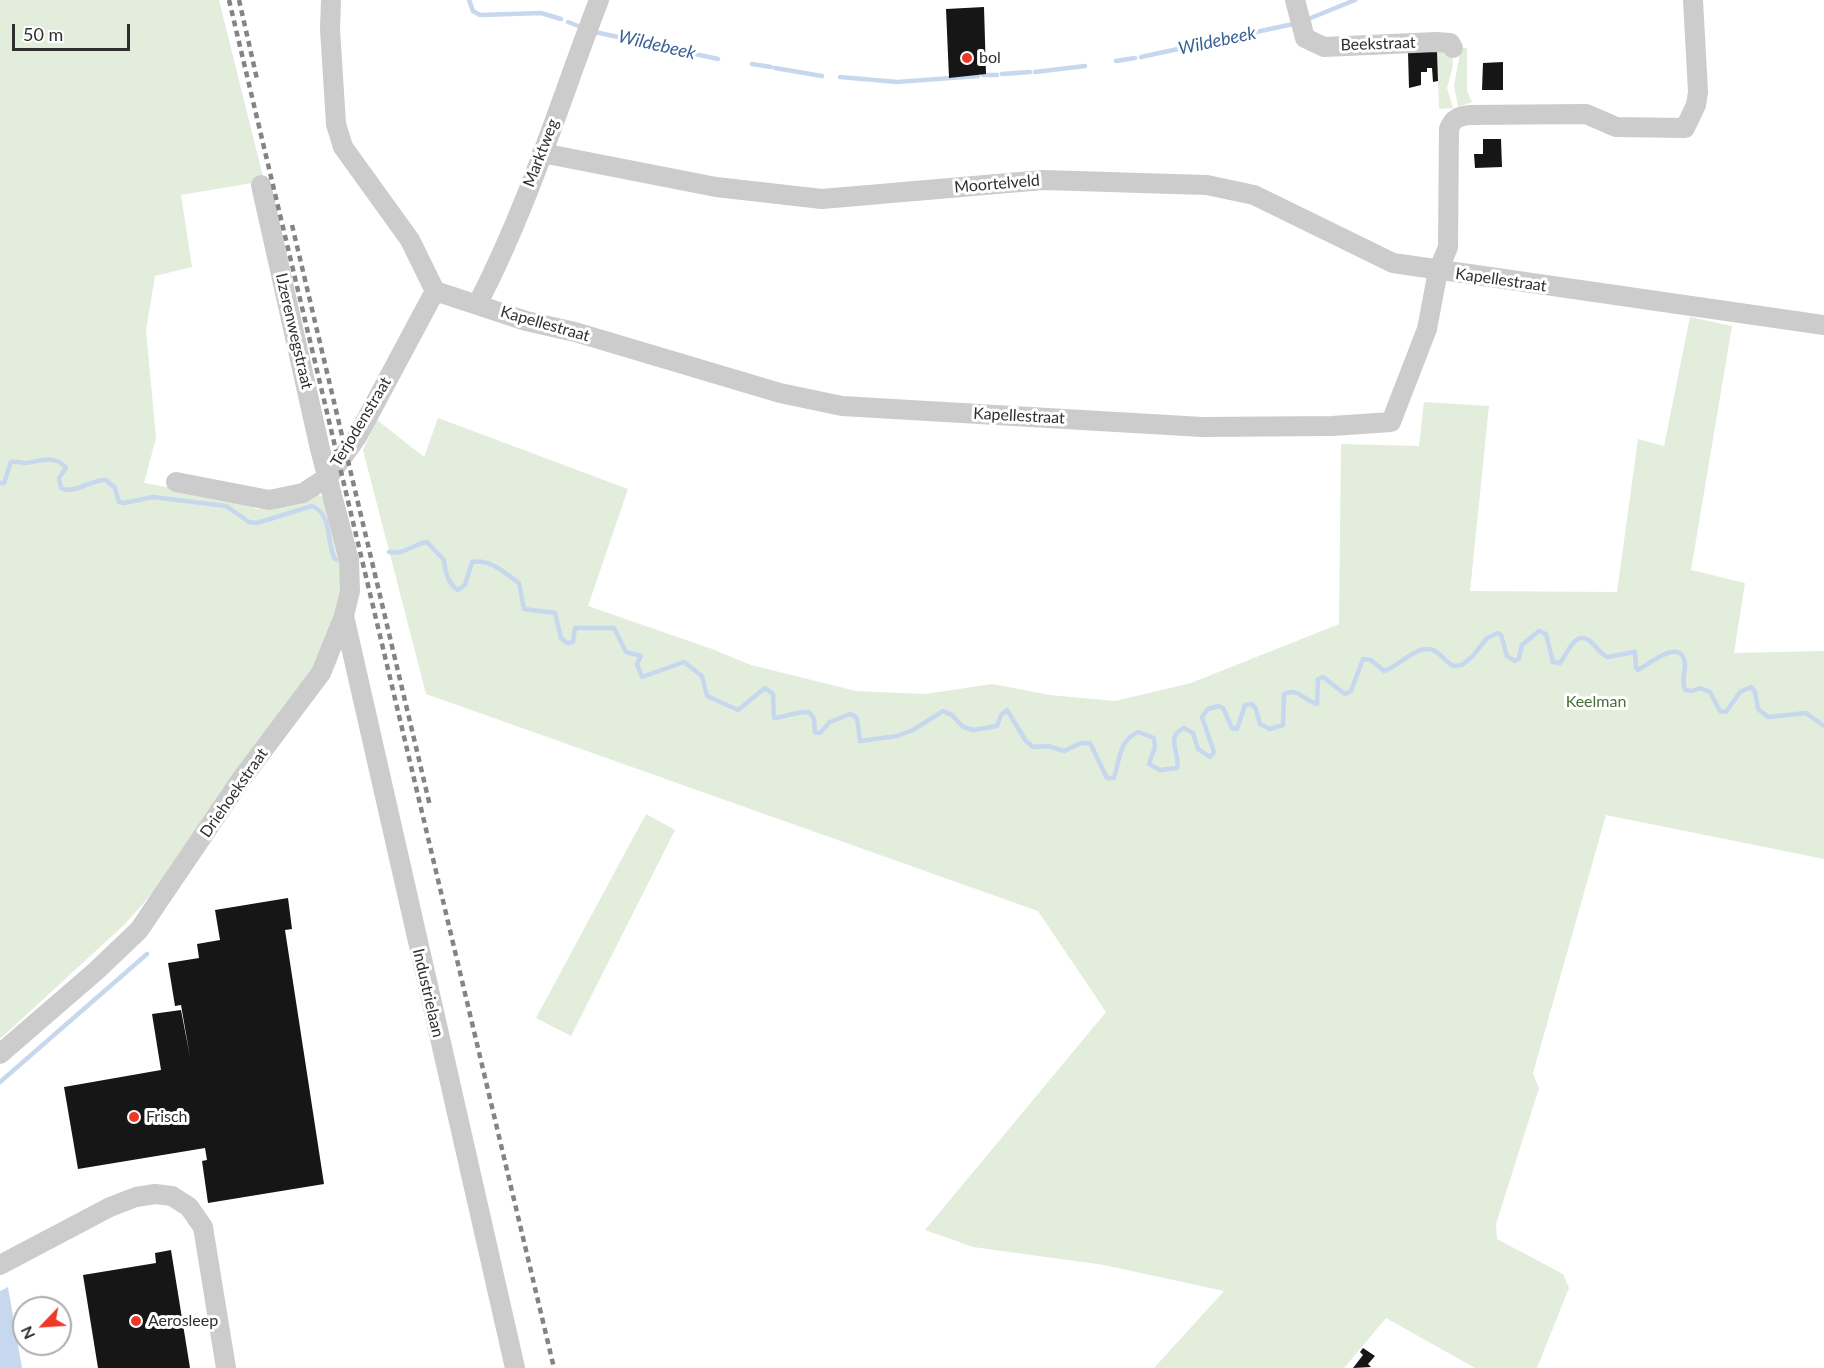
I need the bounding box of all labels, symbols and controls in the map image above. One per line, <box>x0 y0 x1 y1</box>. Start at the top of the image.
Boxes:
scale bar <box>15 12 134 50</box>
water label: Wildebeek <box>1176 22 1258 60</box>
text: 50 m <box>23 23 63 45</box>
water label: Wildebeek <box>616 26 698 64</box>
street label: Beekstraat <box>1340 33 1416 55</box>
place label: bol <box>979 48 1001 68</box>
marker: bol <box>960 51 974 65</box>
street label: Marktweg <box>519 116 563 190</box>
street label: Moortelveld <box>953 171 1041 197</box>
street label: Kapellestraat <box>1454 264 1548 296</box>
street label: IJzerenwegstraat <box>271 271 317 391</box>
street label: Kapellestraat <box>498 302 592 346</box>
street label: Terjodenstraat <box>327 374 395 470</box>
street label: Kapellestraat <box>973 404 1065 428</box>
park label: Keelman <box>1566 692 1626 712</box>
street label: Driehoekstraat <box>196 745 272 841</box>
street label: Industrielaan <box>408 947 448 1039</box>
place label: Frisch <box>146 1107 188 1127</box>
marker: Frisch <box>127 1110 141 1124</box>
north arrow <box>12 1296 72 1356</box>
place label: Aerosleep <box>148 1311 218 1331</box>
marker: Aerosleep <box>129 1314 143 1328</box>
text: N <box>16 1323 38 1343</box>

